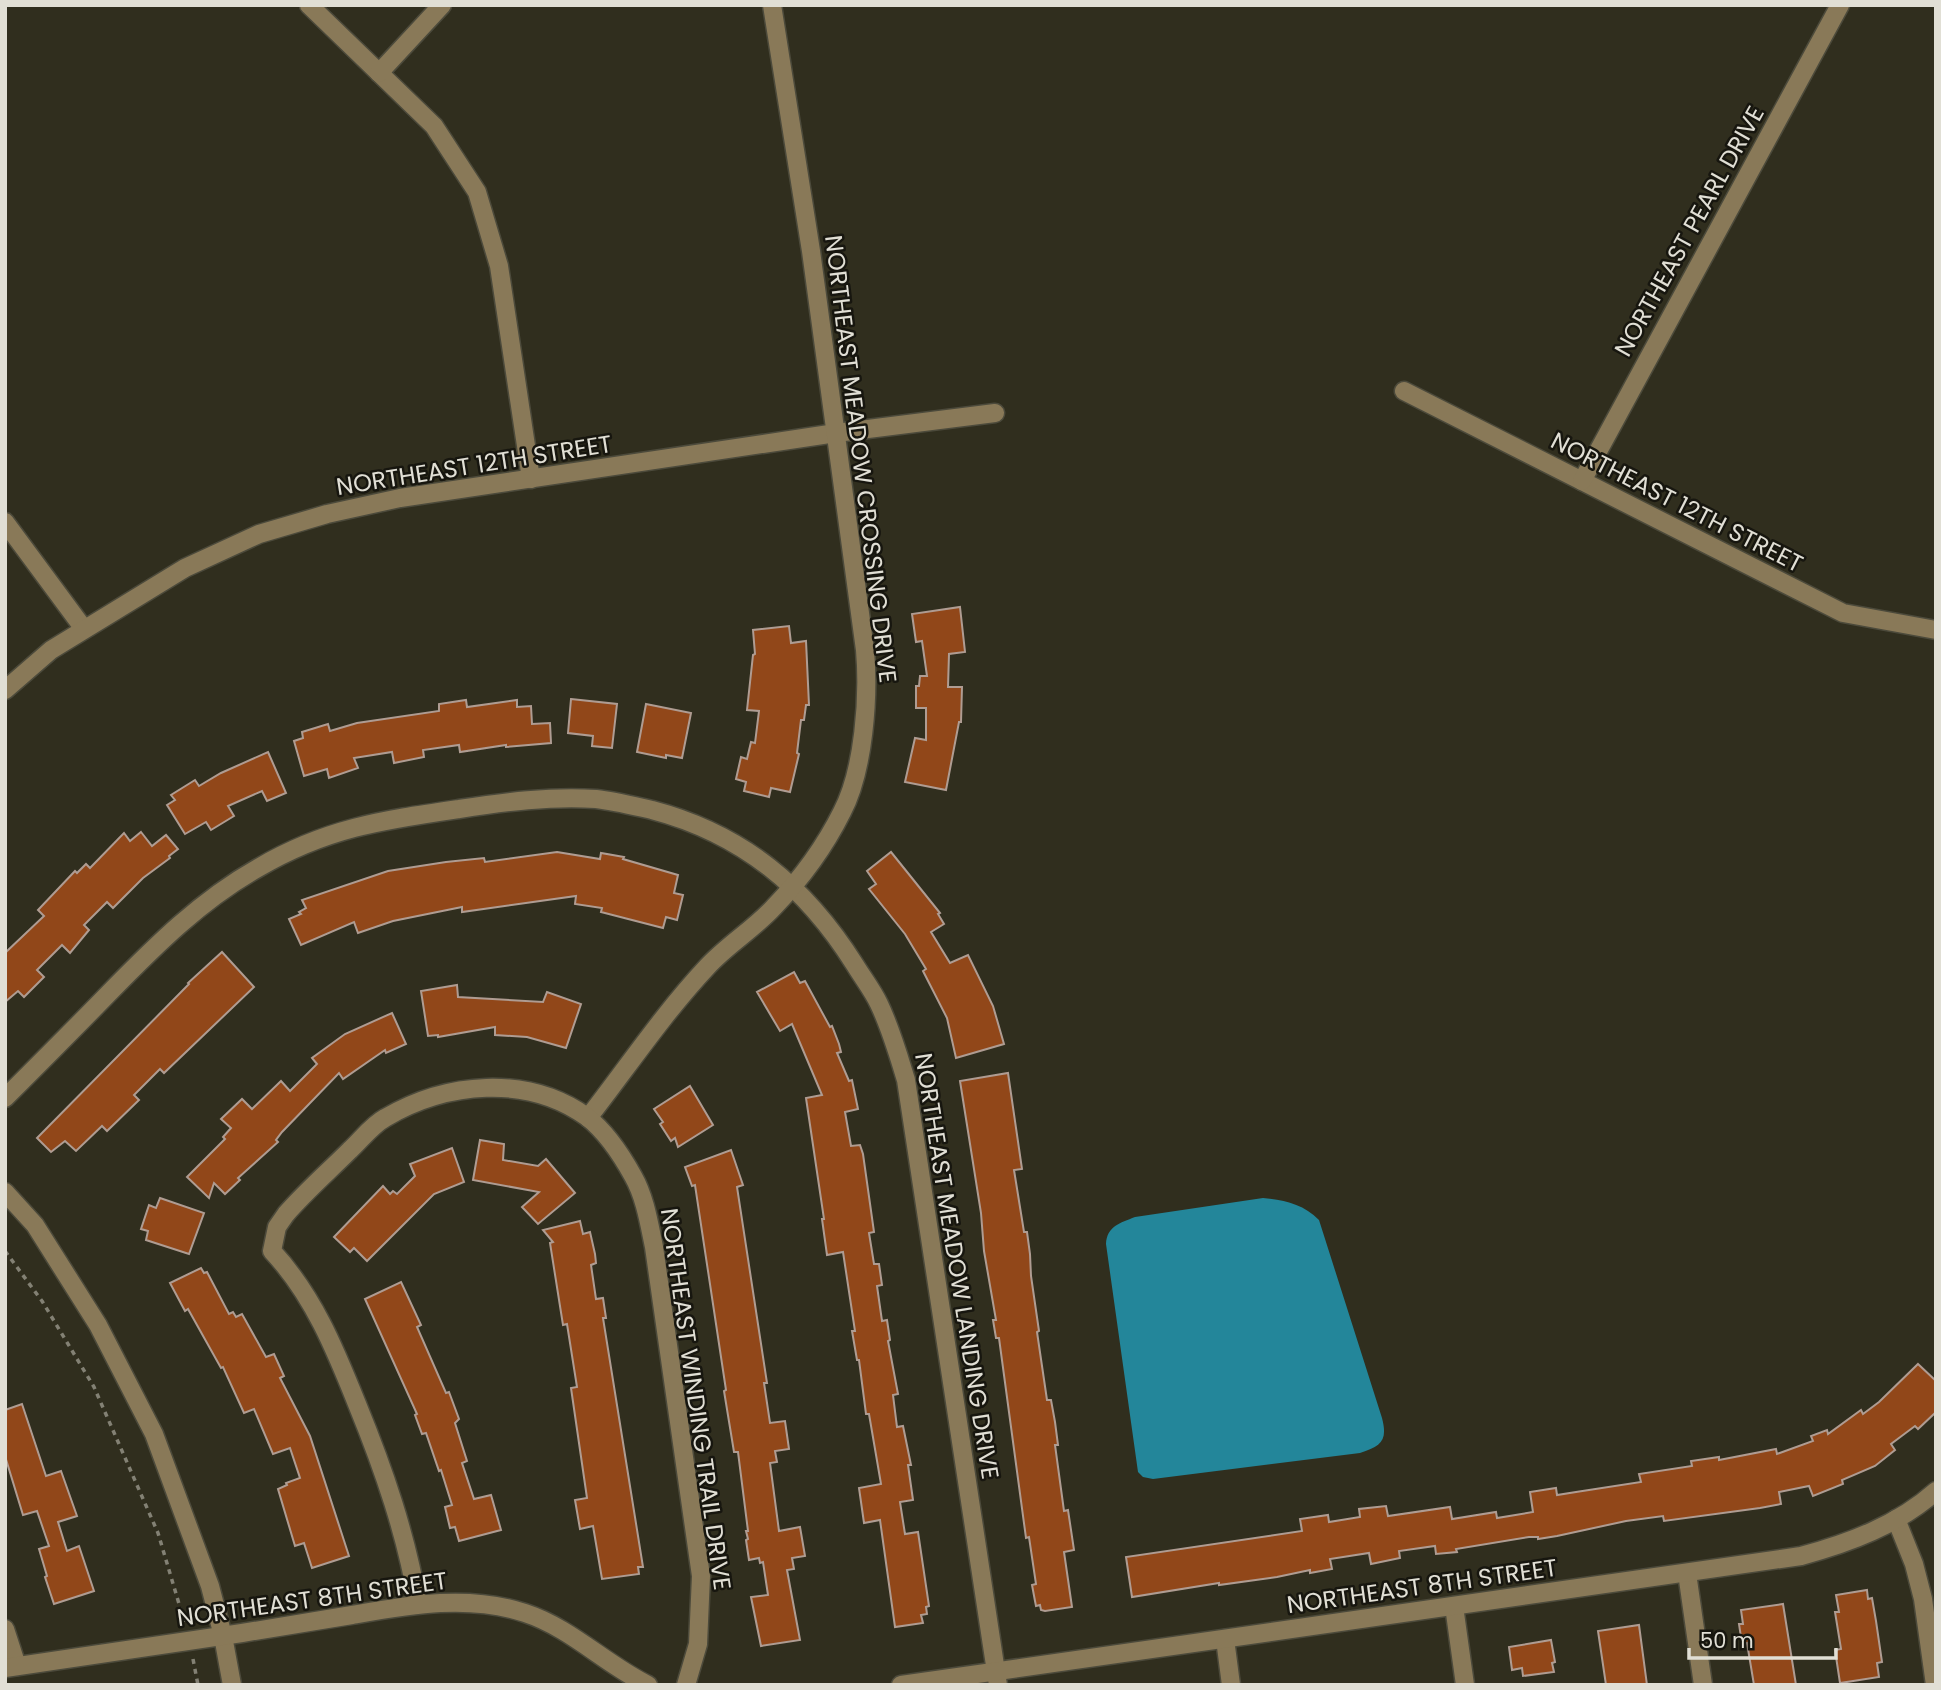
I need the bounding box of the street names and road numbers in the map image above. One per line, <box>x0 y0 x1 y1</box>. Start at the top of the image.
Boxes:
street label: NORTHEAST PEARL DRIVE <box>1606 100 1772 362</box>
street label: NORTHEAST MEADOW CROSSING DRIVE <box>817 233 905 685</box>
street label: NORTHEAST 12TH STREET <box>1545 424 1809 580</box>
street label: NORTHEAST 12TH STREET <box>334 427 614 503</box>
street label: NORTHEAST MEADOW LANDING DRIVE <box>907 1051 1007 1481</box>
street label: NORTHEAST WINDING TRAIL DRIVE <box>653 1206 739 1592</box>
street label: NORTHEAST 8TH STREET <box>1285 1551 1559 1621</box>
street label: NORTHEAST 8TH STREET <box>175 1564 449 1634</box>

